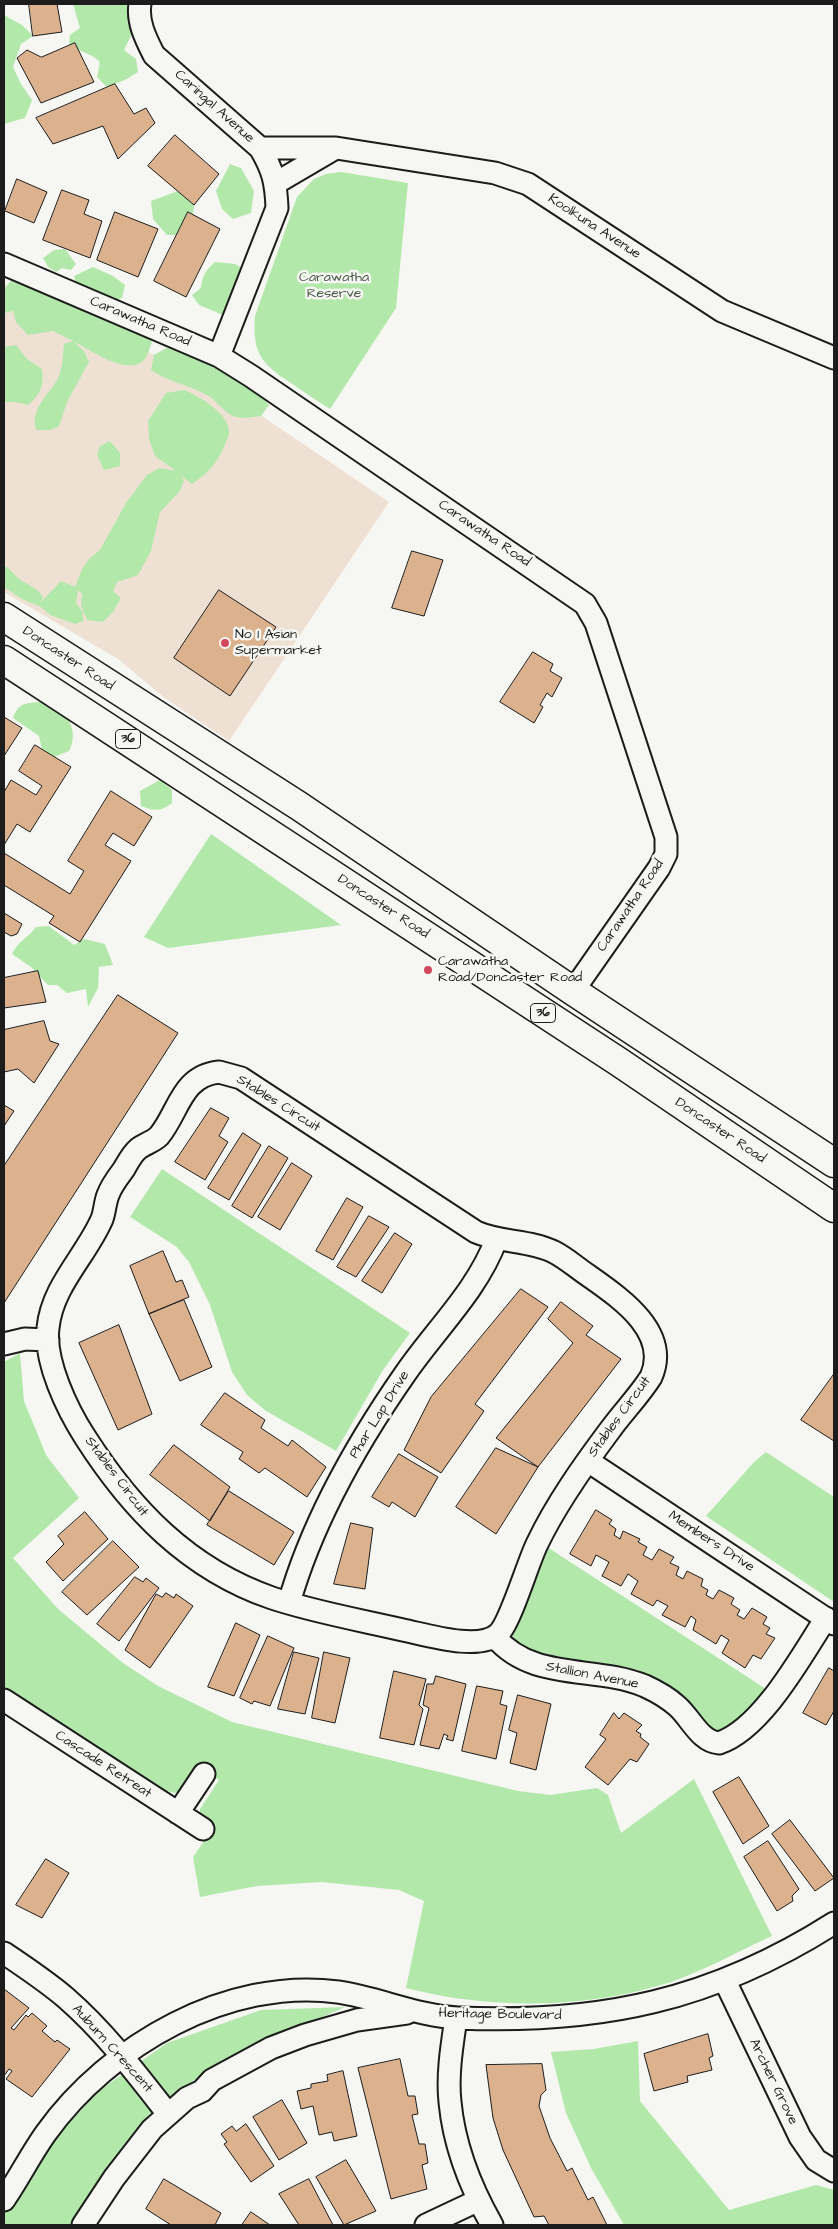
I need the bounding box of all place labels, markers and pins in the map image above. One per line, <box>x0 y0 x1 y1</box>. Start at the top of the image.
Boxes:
place label: No 1 Asian Supermarket <box>235 627 322 660</box>
marker: No 1 Asian Supermarket <box>219 637 231 649</box>
place label: Carawatha Road/Doncaster Road <box>438 954 582 986</box>
marker: Carawatha Road/Doncaster Road <box>422 964 434 976</box>

